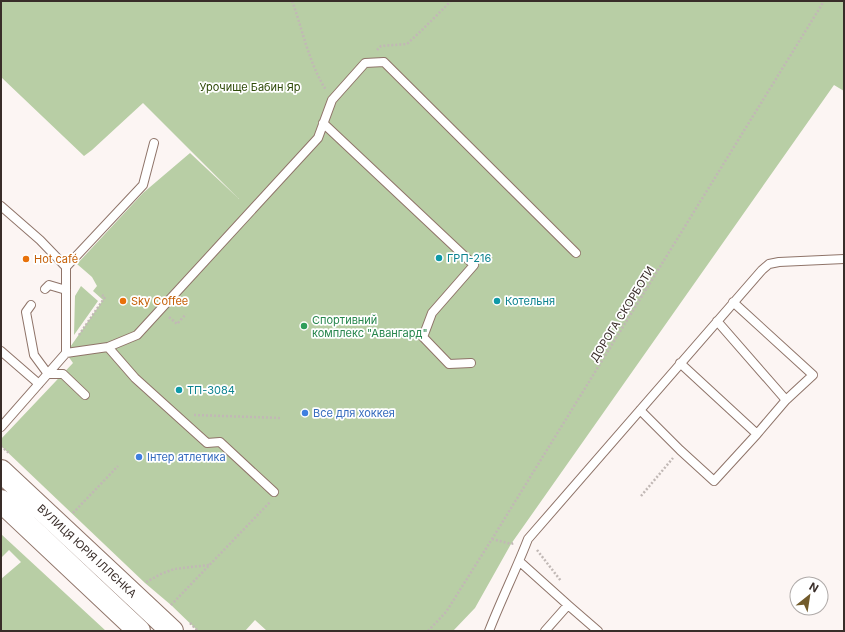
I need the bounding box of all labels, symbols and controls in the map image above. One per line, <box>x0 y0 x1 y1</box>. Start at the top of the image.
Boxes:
park label: Урочище Бабин Яр <box>199 80 301 94</box>
place label: ГРП-216 <box>447 251 491 265</box>
place label: Hot café <box>34 252 78 266</box>
marker: ГРП-216 <box>434 253 444 263</box>
marker: Hot café <box>21 254 31 264</box>
street label: ДОРОГА СКОРБОТИ <box>587 264 657 364</box>
place label: Sky Coffee <box>131 294 188 308</box>
place label: Котельня <box>505 294 555 308</box>
marker: Sky Coffee <box>118 296 128 306</box>
marker: Котельня <box>492 296 502 306</box>
place label: Спортивний комплекс "Авангард" <box>312 313 428 340</box>
marker: Спортивний комплекс "Авангард" <box>299 321 309 331</box>
place label: ТП-3084 <box>187 383 235 397</box>
marker: ТП-3084 <box>174 385 184 395</box>
place label: Все для хоккея <box>313 406 395 420</box>
marker: Все для хоккея <box>300 408 310 418</box>
place label: Інтер атлетика <box>147 450 226 464</box>
marker: Інтер атлетика <box>134 452 144 462</box>
street label: ВУЛИЦЯ ЮРІЯ ІЛЛЄНКА <box>34 501 140 601</box>
north arrow <box>789 576 829 616</box>
text: N <box>807 579 821 595</box>

